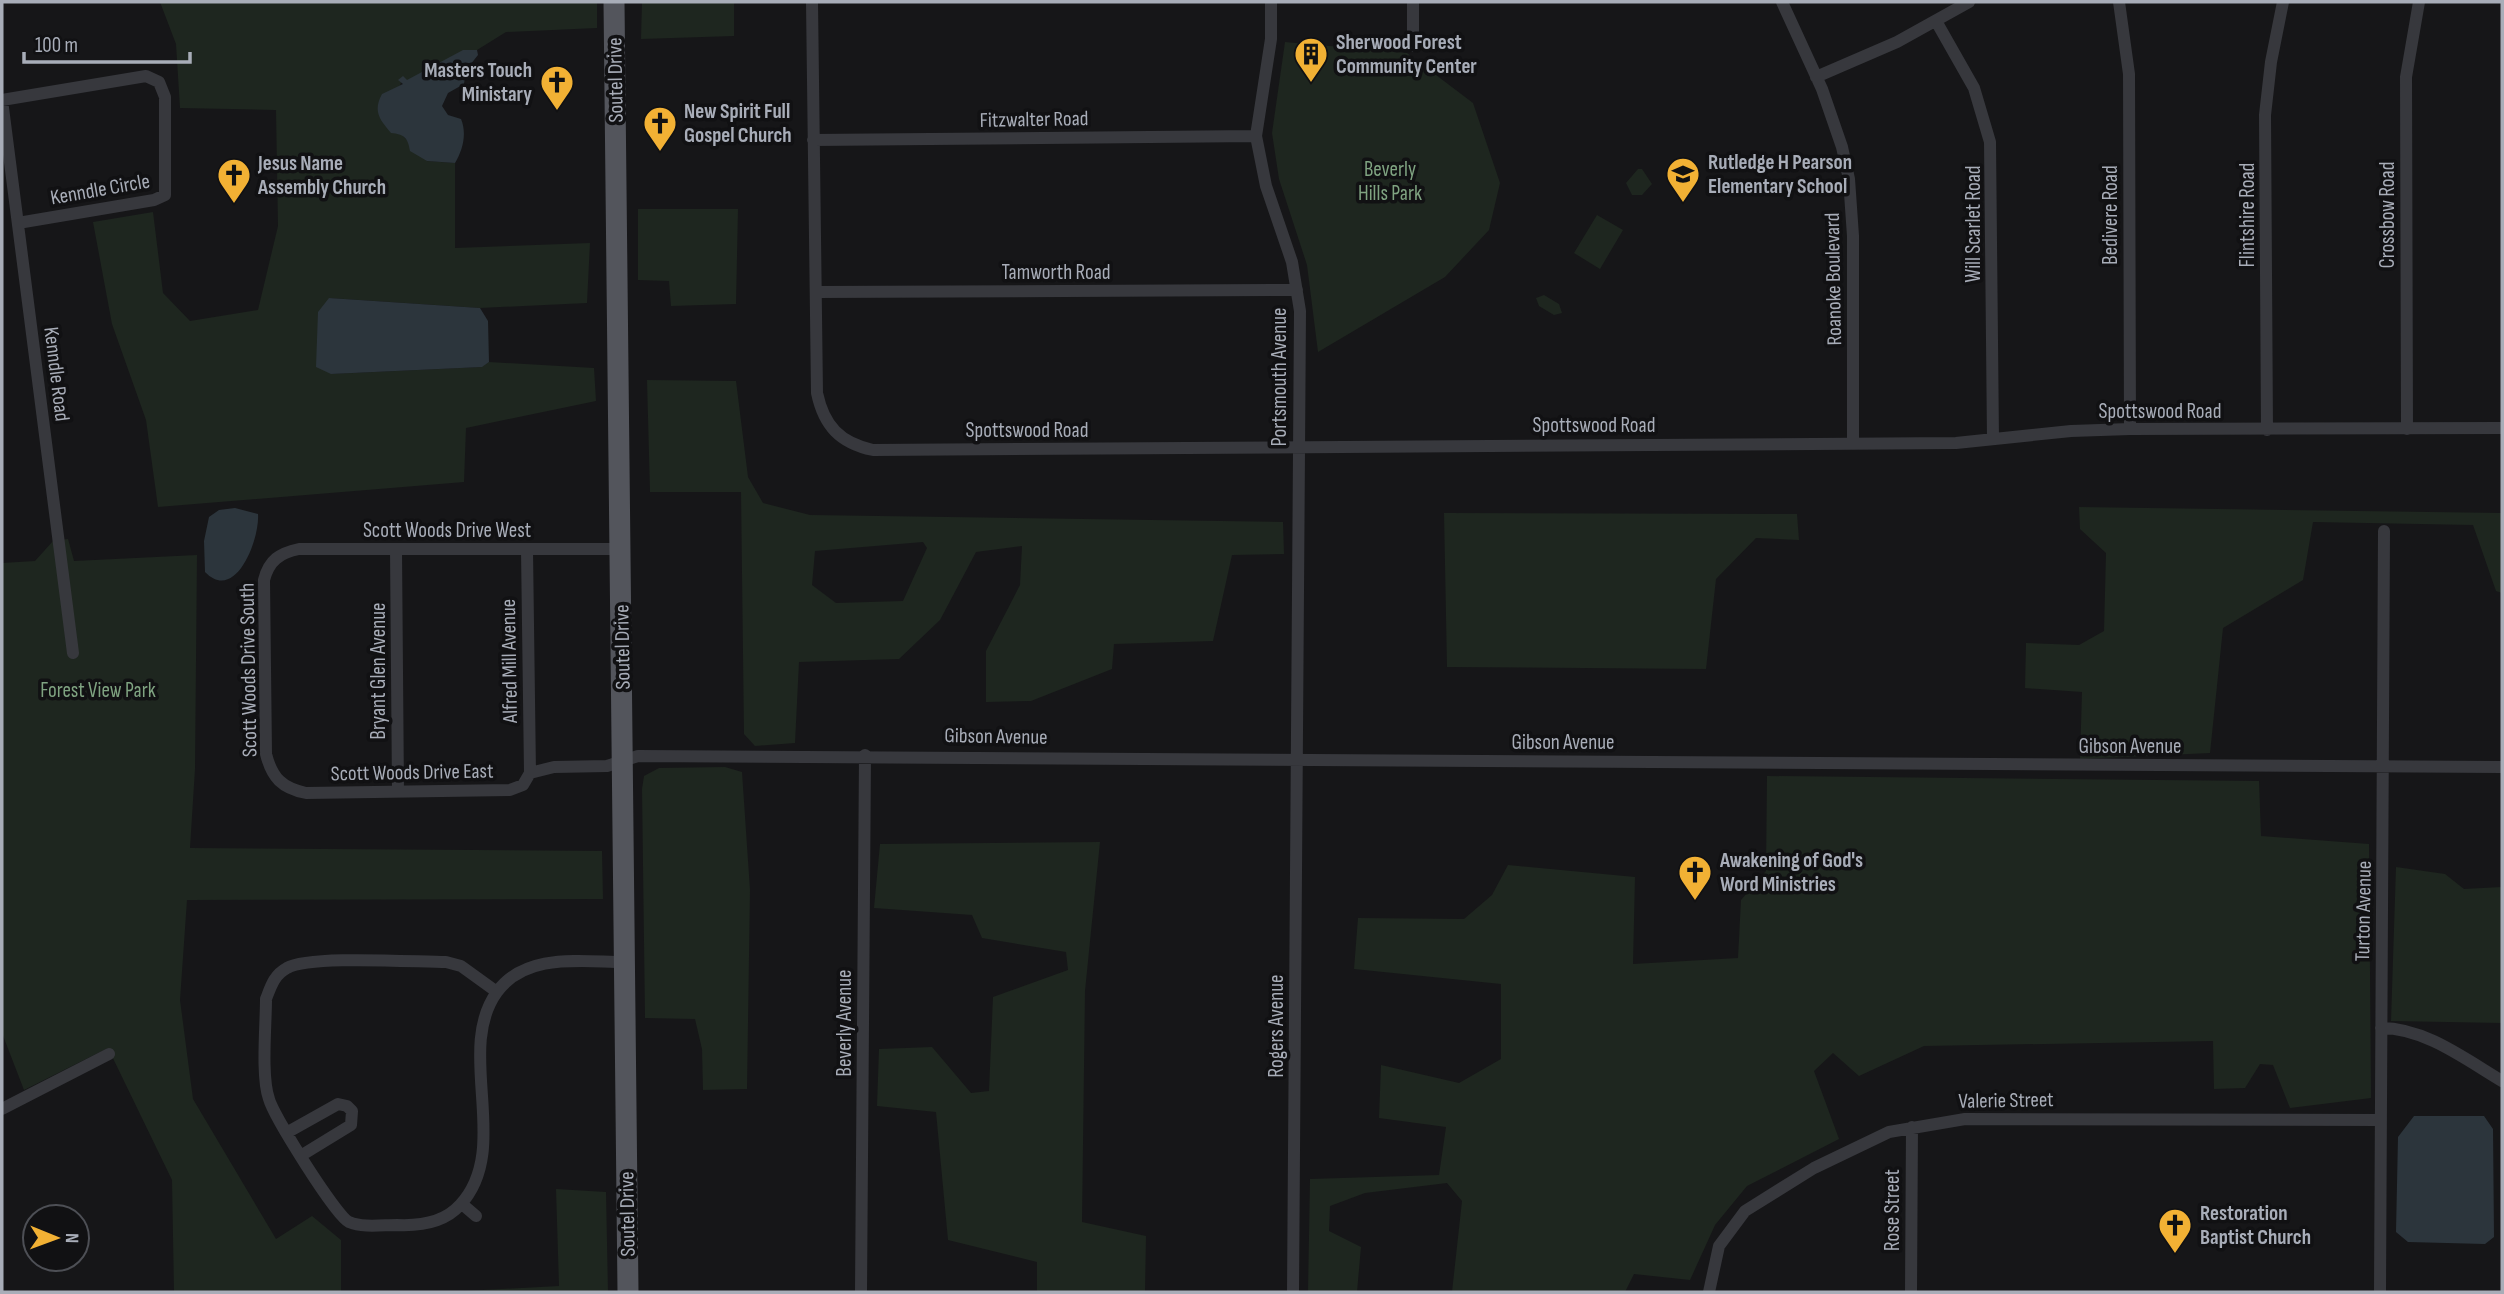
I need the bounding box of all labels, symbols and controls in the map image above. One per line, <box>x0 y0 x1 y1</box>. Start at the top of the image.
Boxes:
scale bar <box>24 21 191 65</box>
place label: Sherwood Forest Community Center <box>1336 30 1477 79</box>
text: 100 m <box>35 33 78 58</box>
building icon: Sherwood Forest Community Center <box>1292 35 1330 84</box>
street label: Soutel Drive <box>602 37 629 123</box>
place label: Masters Touch Ministary <box>424 58 532 107</box>
church icon: Masters Touch Ministary <box>538 63 576 112</box>
place label: New Spirit Full Gospel Church <box>684 99 792 148</box>
church icon: New Spirit Full Gospel Church <box>641 104 679 153</box>
street label: Fitzwalter Road <box>979 106 1089 133</box>
place label: Rutledge H Pearson Elementary School <box>1708 150 1852 199</box>
place label: Jesus Name Assembly Church <box>257 151 386 200</box>
school or university icon: Rutledge H Pearson Elementary School <box>1664 155 1702 204</box>
church icon: Jesus Name Assembly Church <box>215 156 253 205</box>
park label: Beverly Hills Park <box>1358 157 1422 206</box>
street label: Crossbow Road <box>2375 162 2400 268</box>
street label: Flintshire Road <box>2235 163 2260 267</box>
street label: Bedivere Road <box>2098 165 2123 265</box>
street label: Will Scarlet Road <box>1961 166 1986 282</box>
street label: Kenndle Circle <box>48 168 152 211</box>
street label: Roanoke Boulevard <box>1820 212 1847 346</box>
street label: Tamworth Road <box>1001 260 1111 285</box>
street label: Portsmouth Avenue <box>1267 308 1292 446</box>
street label: Kenndle Road <box>38 325 75 423</box>
street label: Spottswood Road <box>2099 399 2221 424</box>
street label: Spottswood Road <box>1533 413 1655 438</box>
street label: Spottswood Road <box>966 418 1088 443</box>
street label: Scott Woods Drive West <box>363 518 531 543</box>
street label: Scott Woods Drive South <box>234 583 263 757</box>
street label: Alfred Mill Avenue <box>496 599 523 724</box>
street label: Bryant Glen Avenue <box>366 603 391 739</box>
street label: Soutel Drive <box>609 604 636 690</box>
park label: Forest View Park <box>40 678 156 703</box>
street label: Gibson Avenue <box>944 723 1048 750</box>
street label: Gibson Avenue <box>1511 730 1615 755</box>
street label: Gibson Avenue <box>2078 734 2182 759</box>
street label: Scott Woods Drive East <box>330 759 494 786</box>
place label: Awakening of God's Word Ministries <box>1719 848 1863 897</box>
church icon: Awakening of God's Word Ministries <box>1676 853 1714 902</box>
street label: Turton Avenue <box>2350 860 2377 962</box>
street label: Beverly Avenue <box>832 970 857 1076</box>
street label: Rogers Avenue <box>1264 975 1289 1077</box>
street label: Valerie Street <box>1958 1087 2054 1114</box>
street label: Rose Street <box>1880 1169 1905 1251</box>
street label: Soutel Drive <box>614 1171 641 1257</box>
place label: Restoration Baptist Church <box>2200 1201 2311 1250</box>
north arrow <box>21 1203 91 1273</box>
church icon: Restoration Baptist Church <box>2156 1206 2194 1255</box>
text: N <box>60 1233 83 1244</box>

